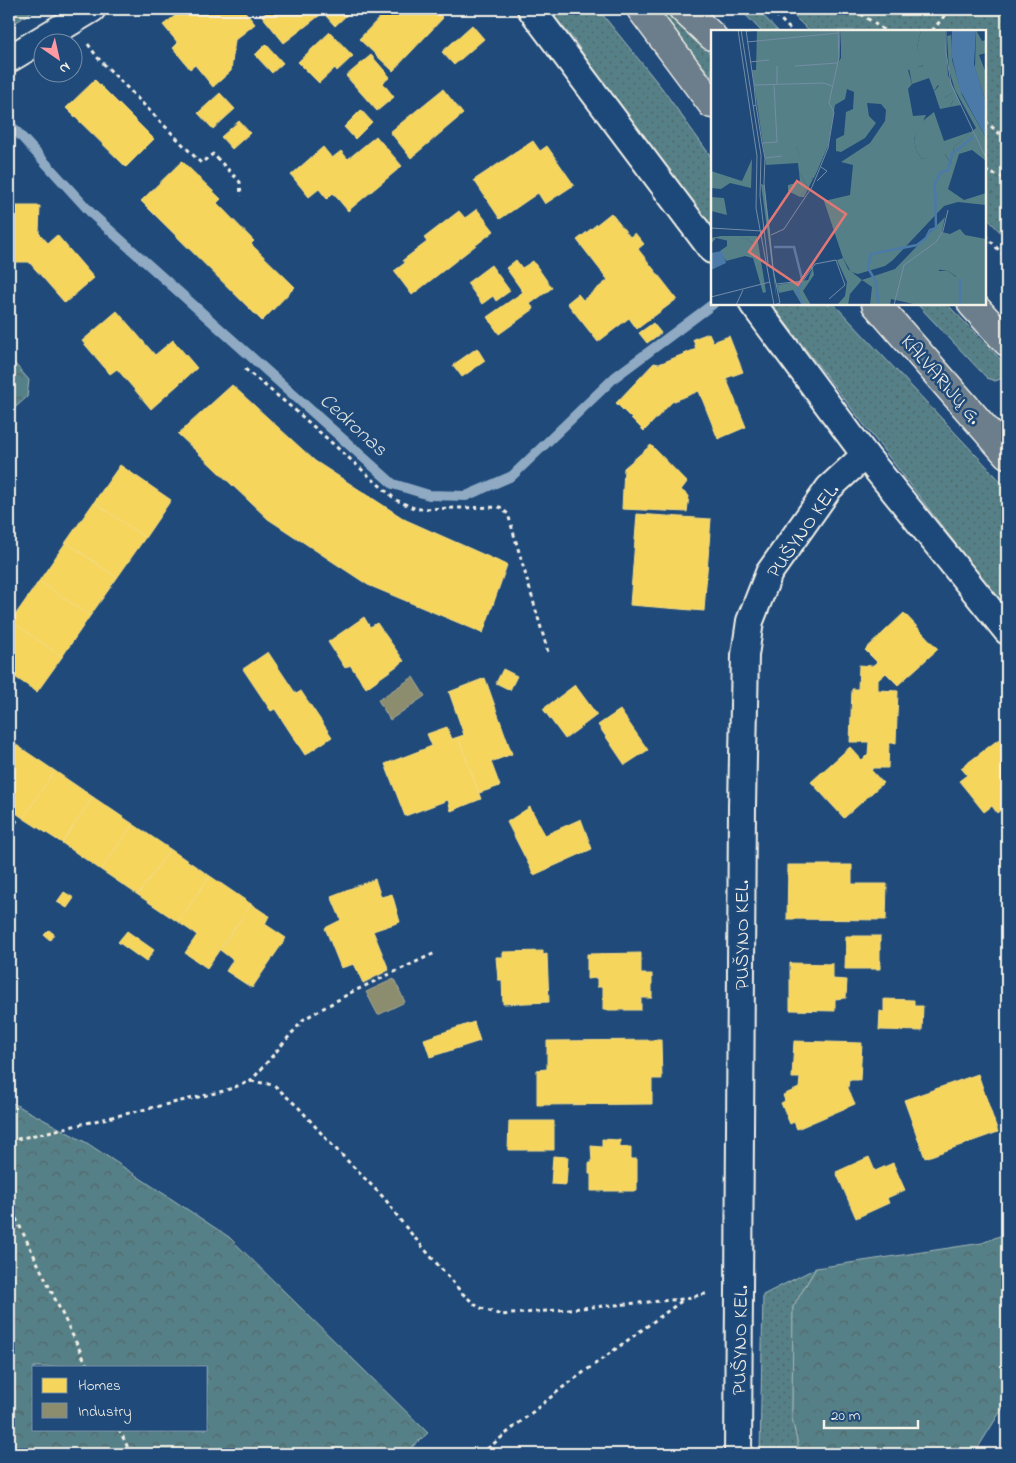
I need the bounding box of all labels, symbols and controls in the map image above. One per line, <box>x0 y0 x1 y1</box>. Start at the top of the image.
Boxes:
inset map <box>711 30 986 305</box>
north arrow <box>32 32 82 82</box>
text: N <box>55 56 74 79</box>
street label: KALVARIJŲ G. <box>893 329 987 432</box>
water label: Cedronas <box>312 387 394 464</box>
street label: PUŠYNO KEL. <box>761 478 847 585</box>
street label: PUŠYNO KEL. <box>729 880 758 990</box>
street label: PUŠYNO KEL. <box>726 1285 757 1395</box>
legend <box>32 1366 208 1430</box>
text: Homes <box>78 1375 121 1397</box>
scale bar <box>824 1398 917 1430</box>
text: Industry <box>78 1401 132 1424</box>
text: 20 m <box>831 1405 861 1427</box>

